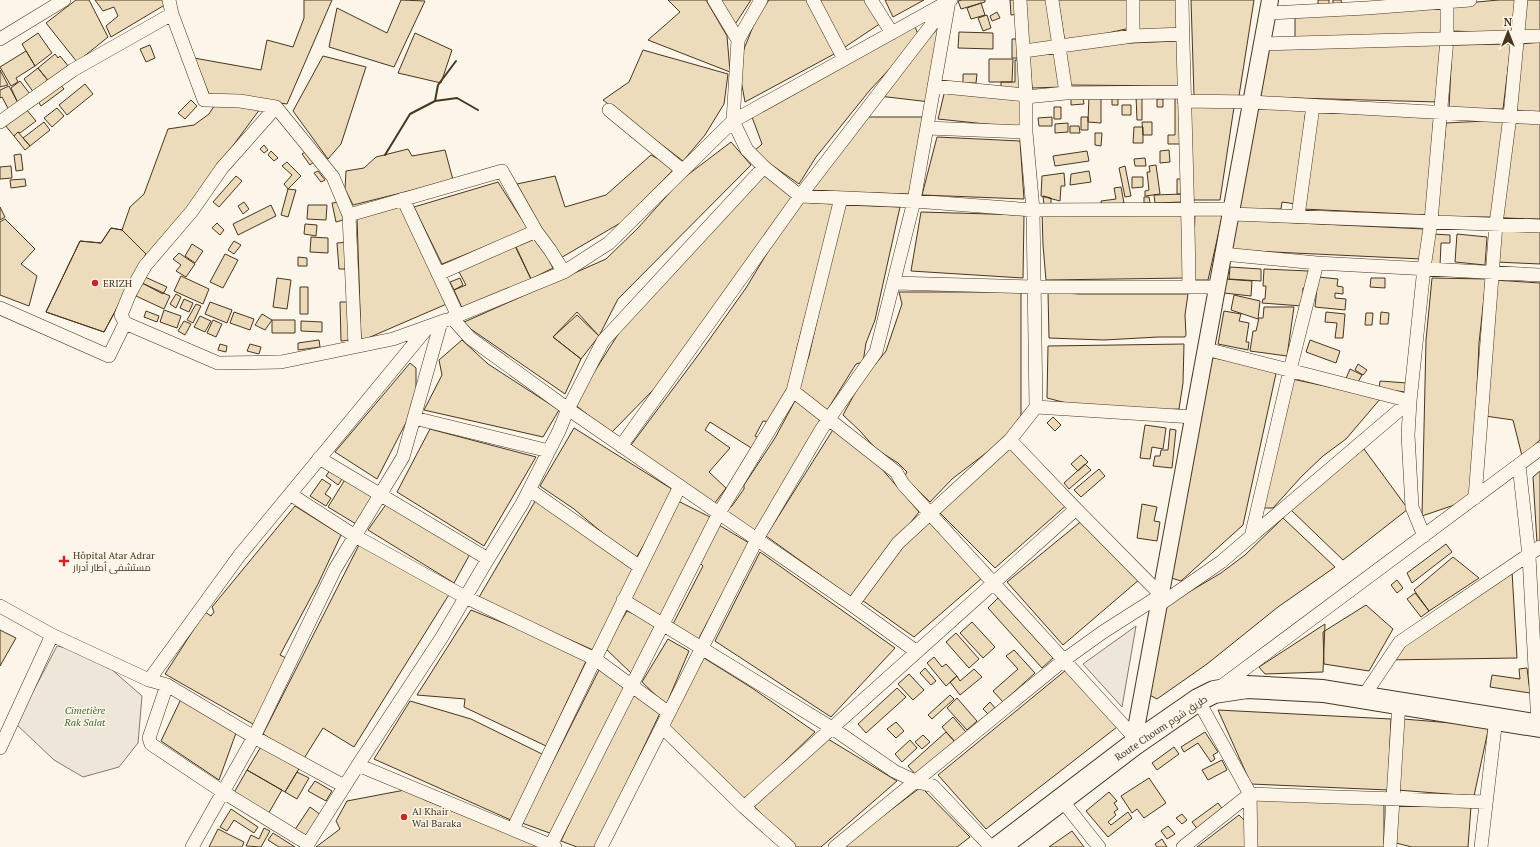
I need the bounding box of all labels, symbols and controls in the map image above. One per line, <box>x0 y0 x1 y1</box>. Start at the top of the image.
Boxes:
north arrow <box>1488 12 1528 52</box>
text: N <box>1504 15 1513 29</box>
place label: ERIZH <box>103 277 132 290</box>
marker: ERIZH <box>90 278 100 288</box>
place label: Hôpital Atar Adrar مستشفى أطار أدرار <box>72 549 155 574</box>
marker: Hôpital Atar Adrar مستشفى أطار أدرار <box>58 555 70 567</box>
street label: Route Choum طريق شوم <box>1112 692 1210 765</box>
park label: Cimetière Rak Salat <box>64 704 106 729</box>
place label: Al Khair Wal Baraka <box>412 805 461 830</box>
marker: Al Khair Wal Baraka <box>399 812 409 822</box>

